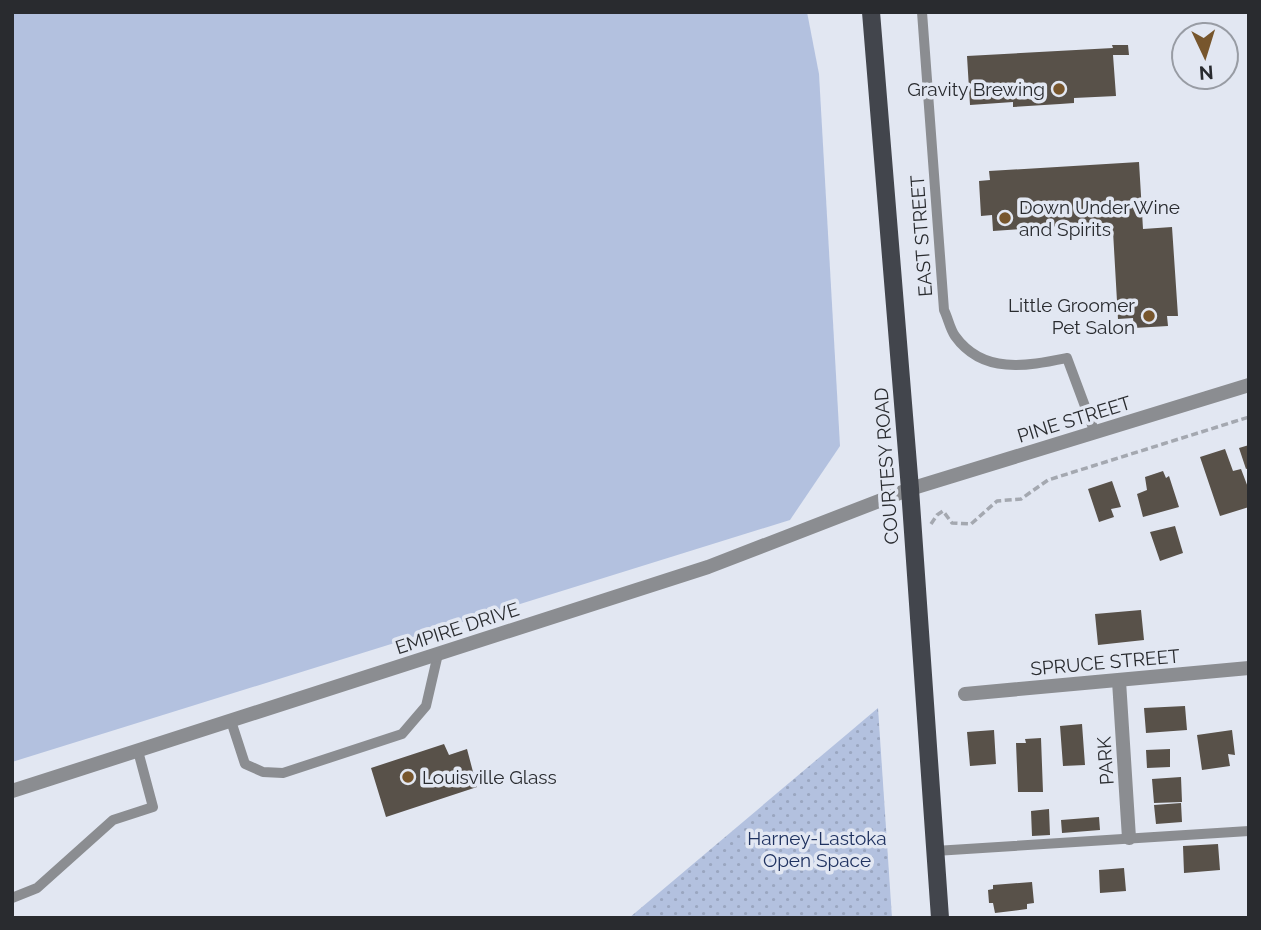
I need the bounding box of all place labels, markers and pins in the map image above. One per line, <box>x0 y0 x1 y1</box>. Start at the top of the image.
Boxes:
place label: Gravity Brewing <box>907 78 1045 100</box>
marker: Gravity Brewing <box>1051 81 1067 97</box>
place label: Down Under Wine and Spirits <box>1019 196 1180 240</box>
marker: Down Under Wine and Spirits <box>997 210 1013 226</box>
place label: Little Groomer Pet Salon <box>1008 294 1135 338</box>
marker: Little Groomer Pet Salon <box>1141 308 1157 324</box>
place label: Louisville Glass <box>422 766 557 788</box>
marker: Louisville Glass <box>400 769 416 785</box>

